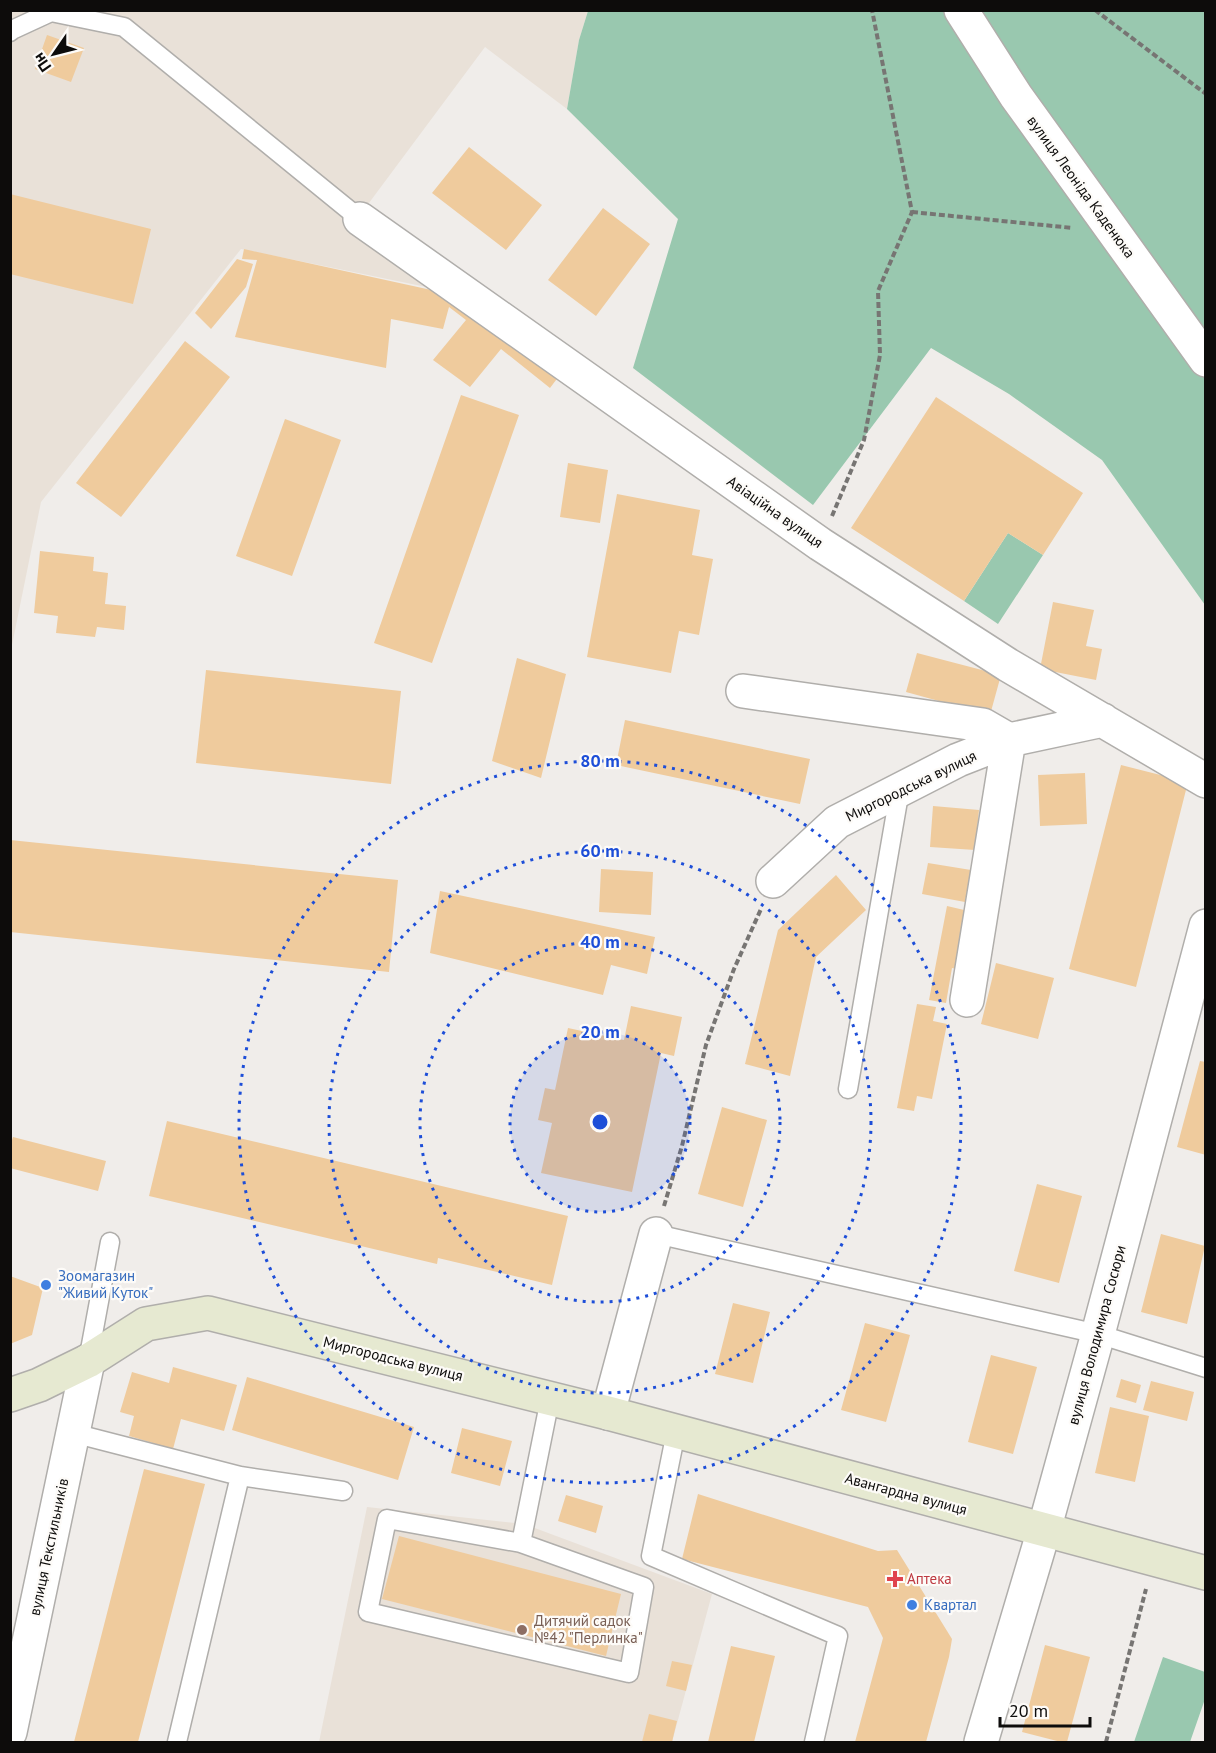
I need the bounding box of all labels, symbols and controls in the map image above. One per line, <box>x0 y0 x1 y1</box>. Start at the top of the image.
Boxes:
north arrow <box>24 24 84 84</box>
text: Пн <box>28 49 55 76</box>
street label: вулиця Леоніда Каденюка <box>1023 112 1140 262</box>
street label: Авіаційна вулиця <box>724 471 827 552</box>
street label: Миргородська вулиця <box>842 746 979 826</box>
text: 80 m <box>580 749 620 772</box>
text: 60 m <box>580 839 620 862</box>
text: 40 m <box>580 930 620 953</box>
text: 20 m <box>580 1020 620 1043</box>
centre of rings <box>590 1112 610 1132</box>
street label: вулиця Володимира Сосюри <box>1063 1243 1130 1427</box>
place label: Зоомагазин "Живий Куток" <box>58 1266 153 1302</box>
marker: Зоомагазин "Живий Куток" <box>39 1278 53 1292</box>
street label: Миргородська вулиця <box>321 1332 465 1385</box>
street label: Авангардна вулиця <box>843 1468 969 1519</box>
street label: вулиця Текстильників <box>25 1476 72 1617</box>
place label: Аптека <box>907 1569 952 1588</box>
marker: Аптека <box>888 1572 902 1586</box>
place label: Квартал <box>924 1595 977 1614</box>
marker: Квартал <box>905 1598 919 1612</box>
place label: Дитячий садок №42 "Перлинка" <box>534 1611 643 1647</box>
marker: Дитячий садок №42 "Перлинка" <box>515 1623 529 1637</box>
scale bar <box>1000 1690 1090 1728</box>
text: 20 m <box>1009 1699 1048 1722</box>

